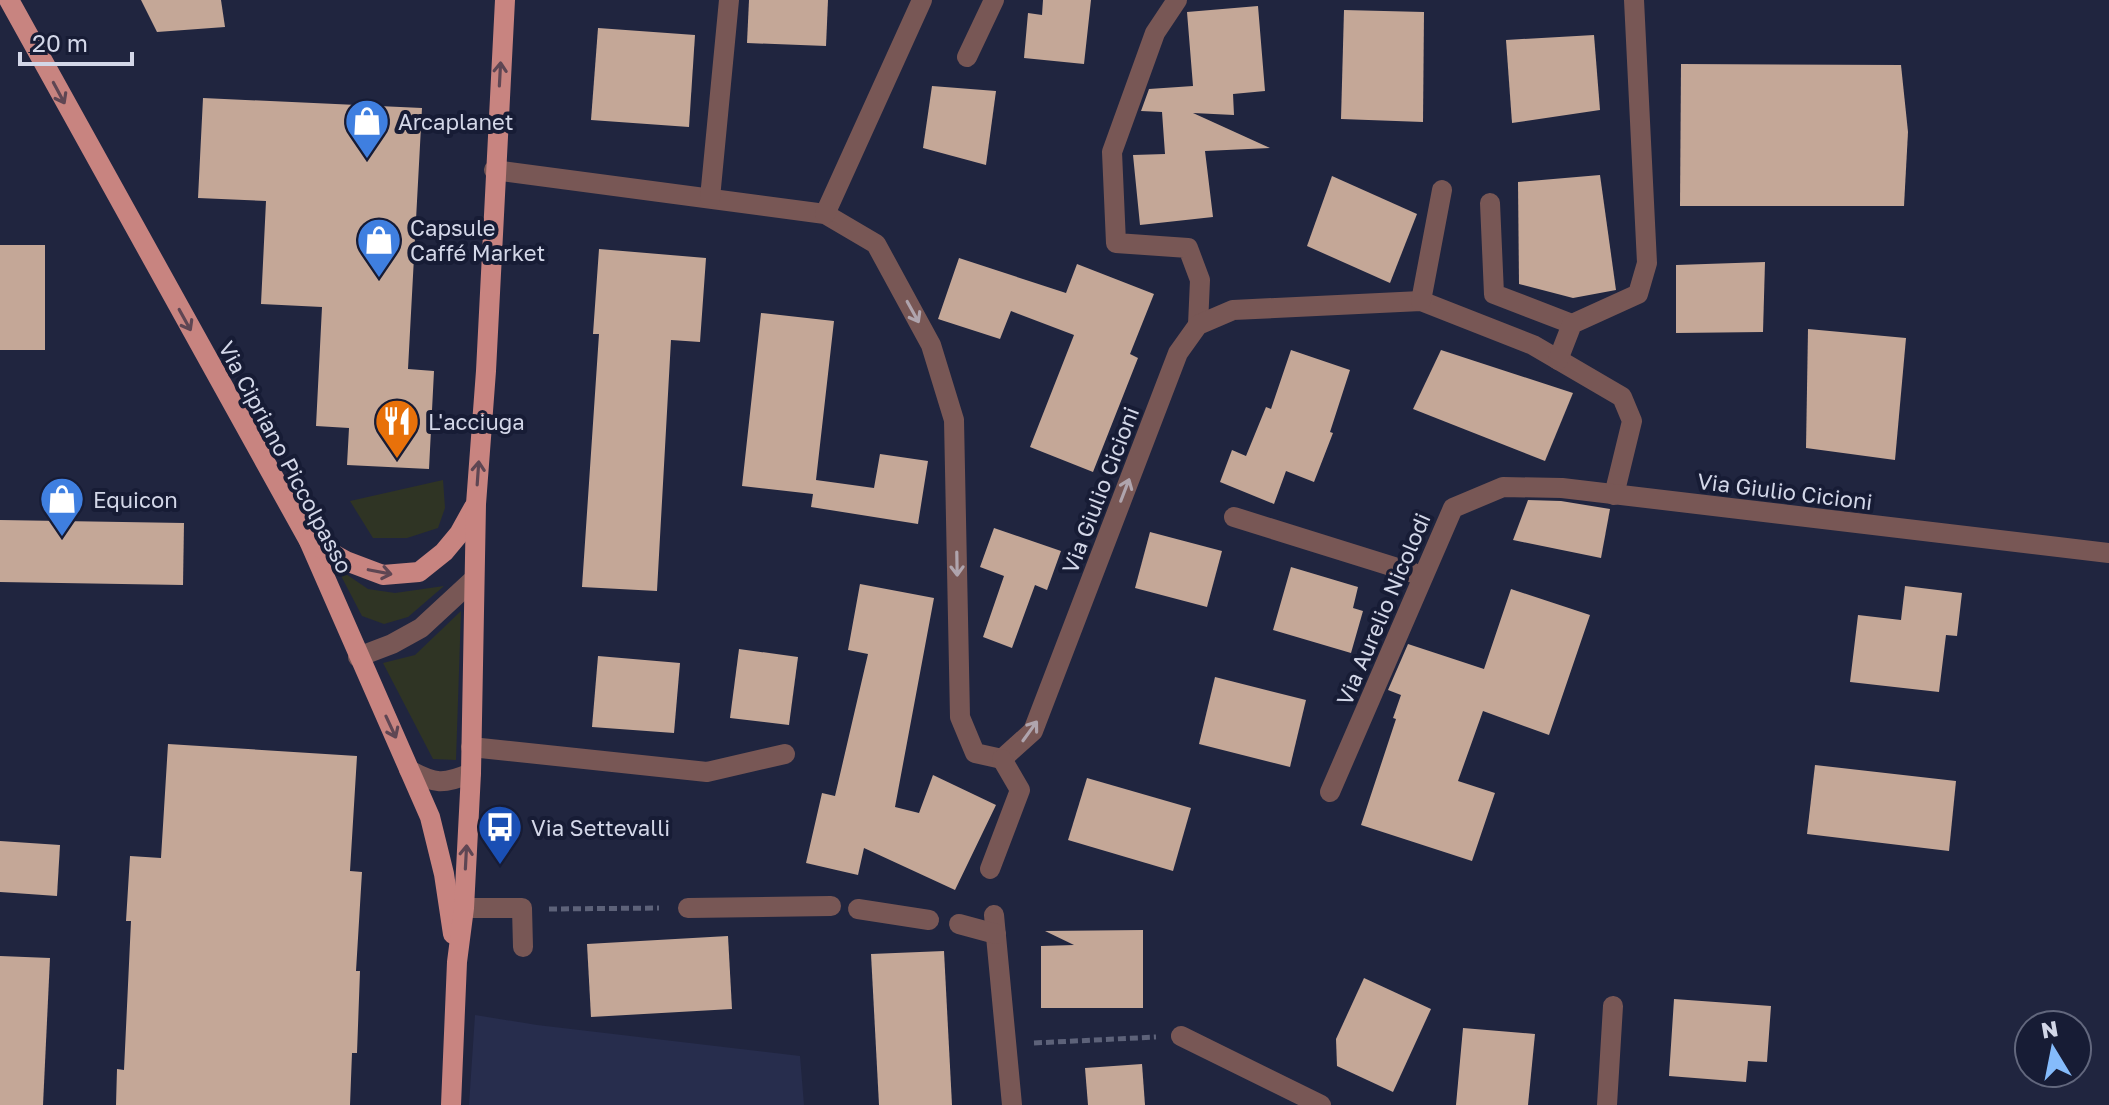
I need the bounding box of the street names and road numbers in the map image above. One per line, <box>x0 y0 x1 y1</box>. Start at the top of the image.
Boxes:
street label: Via Cipriano Piccolpasso <box>213 336 359 578</box>
street label: Via Giulio Cicioni <box>1056 403 1144 577</box>
street label: Via Giulio Cicioni <box>1696 467 1874 515</box>
street label: Via Aurelio Nicolodi <box>1330 509 1436 709</box>

